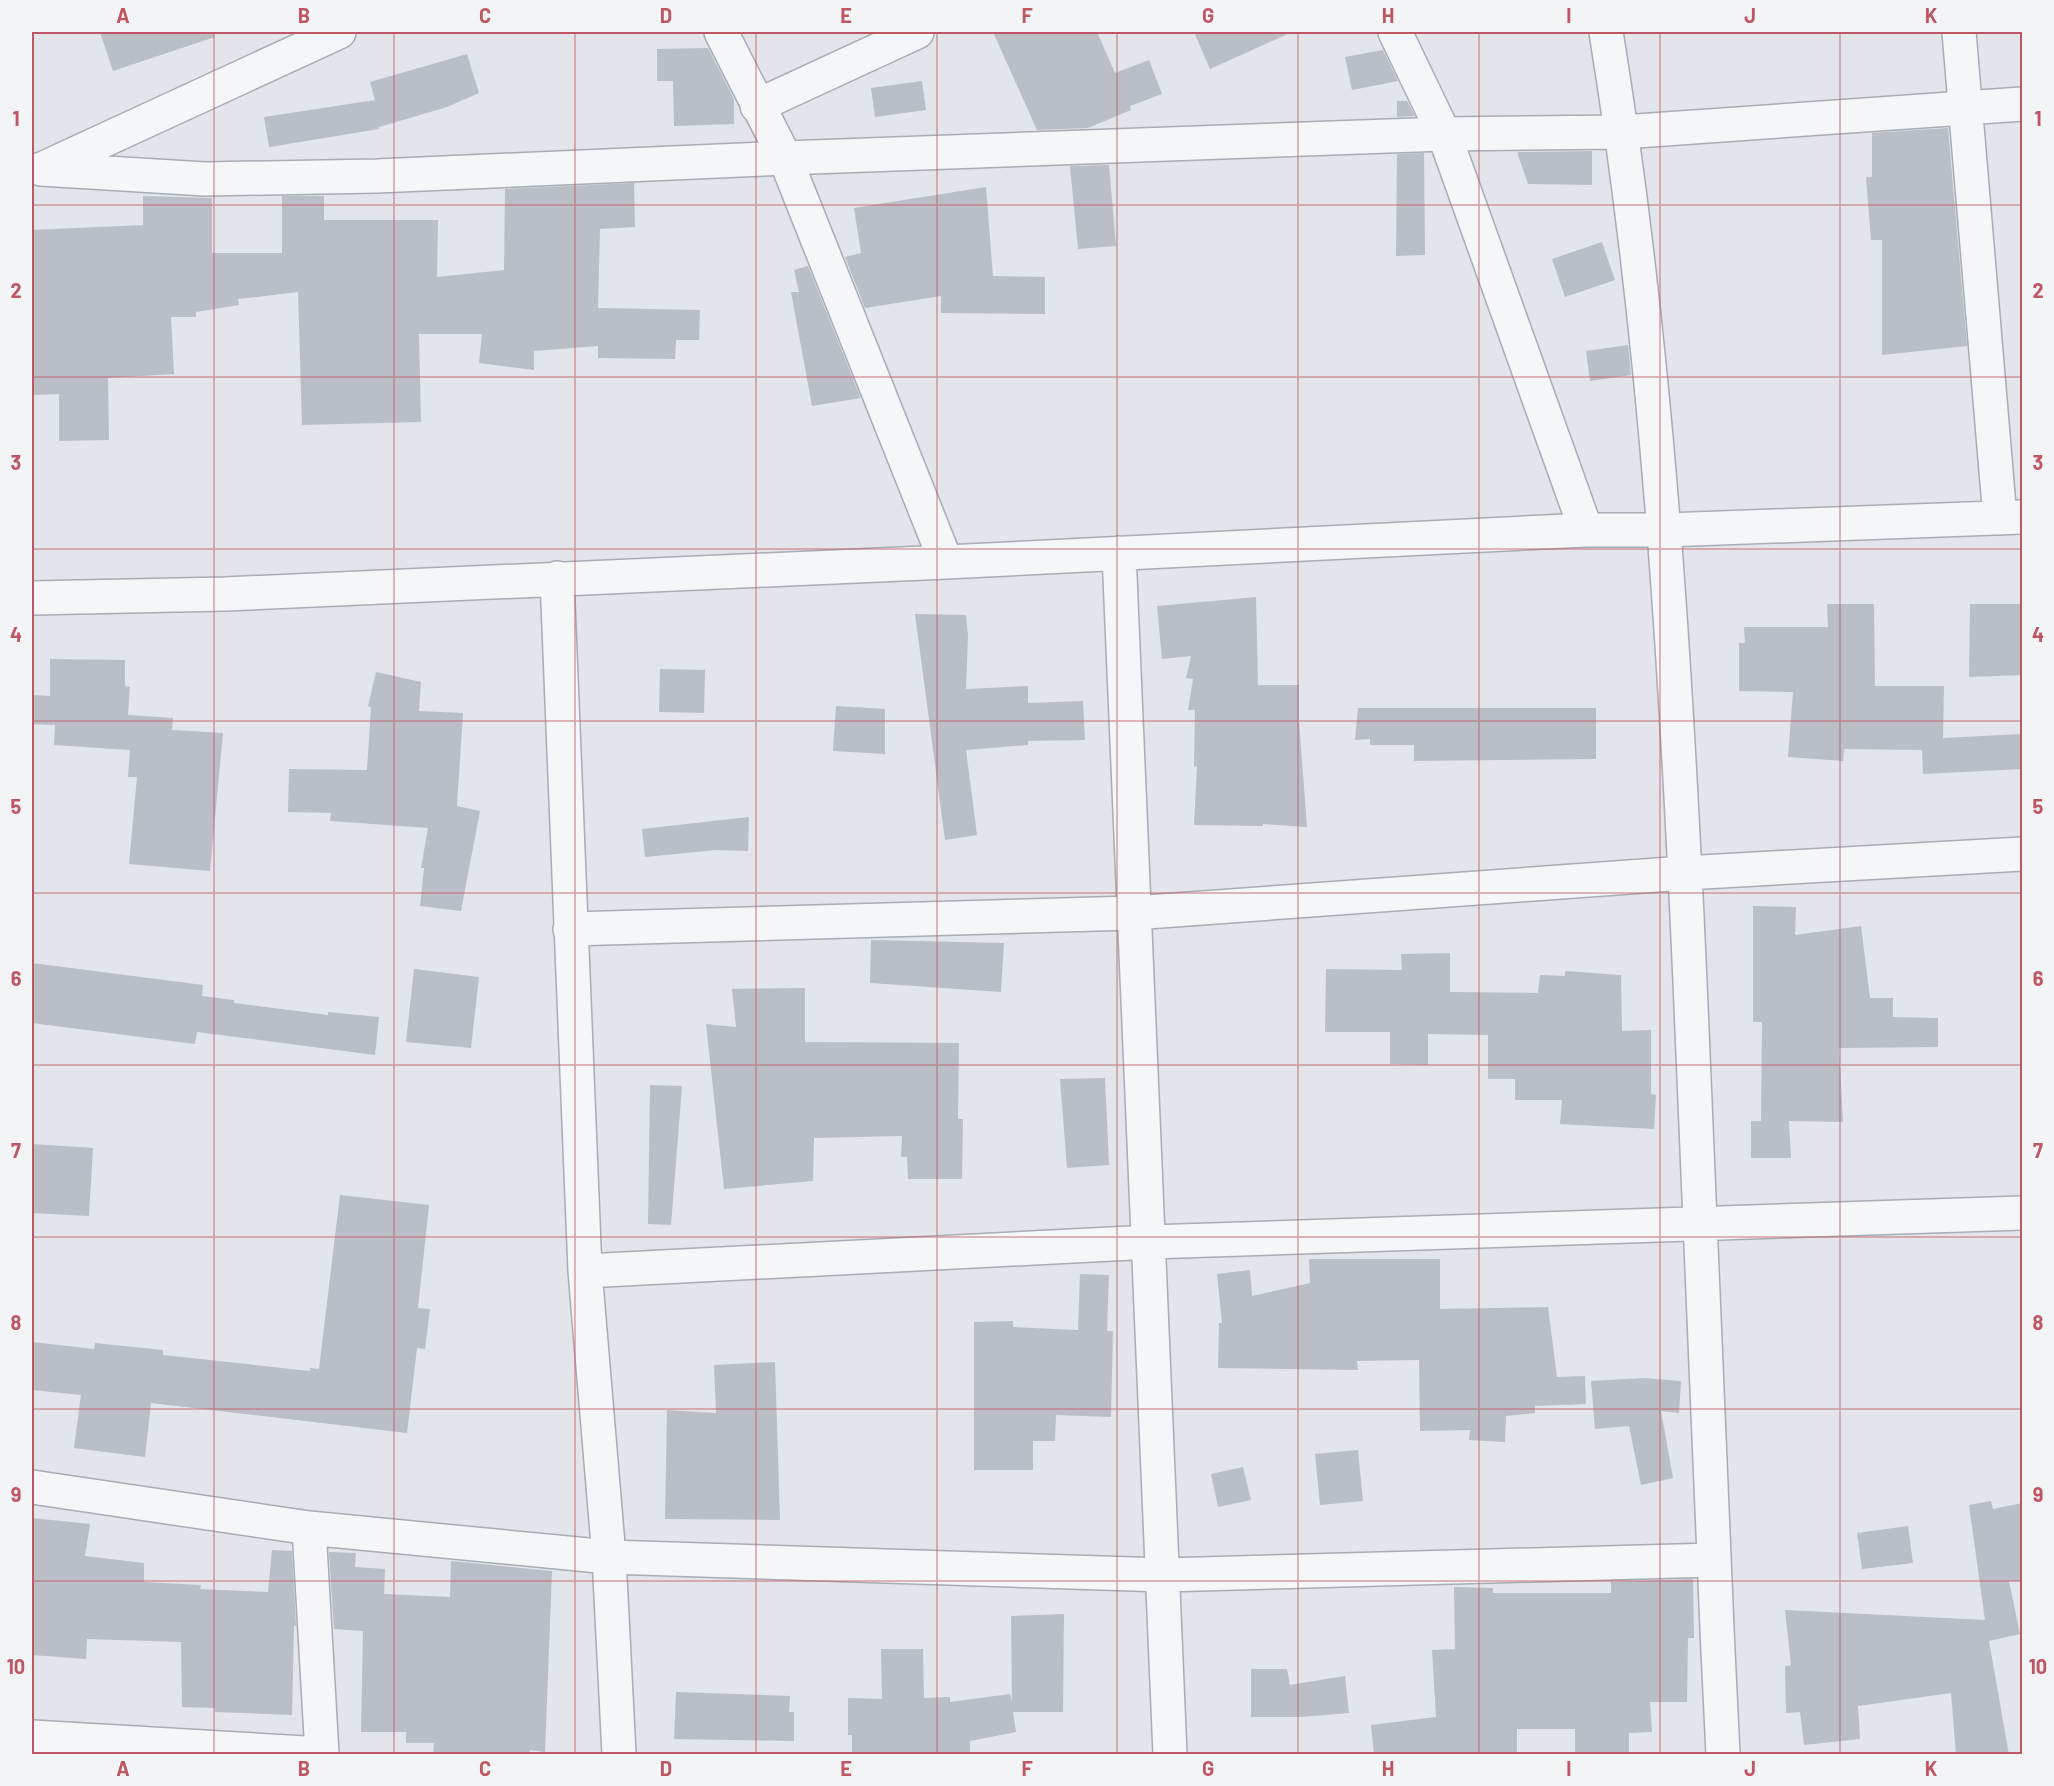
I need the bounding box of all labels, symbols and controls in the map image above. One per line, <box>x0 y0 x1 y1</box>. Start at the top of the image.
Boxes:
text: A <box>116 3 130 27</box>
text: B <box>298 3 310 27</box>
text: C <box>479 3 491 27</box>
text: D <box>660 3 672 27</box>
text: E <box>840 3 852 27</box>
text: F <box>1021 3 1033 27</box>
text: G <box>1202 3 1214 27</box>
text: H <box>1382 3 1394 27</box>
text: I <box>1566 3 1572 27</box>
text: J <box>1744 3 1756 27</box>
text: K <box>1925 3 1938 27</box>
text: 1 <box>12 106 20 130</box>
text: 1 <box>2034 106 2042 130</box>
text: 2 <box>10 278 22 302</box>
text: 2 <box>2032 278 2044 302</box>
text: 3 <box>11 450 21 474</box>
text: 3 <box>2033 450 2043 474</box>
text: 4 <box>10 622 22 646</box>
text: 4 <box>2032 622 2044 646</box>
text: 5 <box>11 794 22 818</box>
text: 5 <box>2033 794 2044 818</box>
text: 6 <box>11 966 22 990</box>
text: 6 <box>2033 966 2044 990</box>
text: 7 <box>11 1138 21 1162</box>
text: 7 <box>2033 1138 2043 1162</box>
text: 8 <box>11 1310 22 1334</box>
text: 8 <box>2033 1310 2044 1334</box>
text: 9 <box>11 1482 21 1506</box>
text: 9 <box>2033 1482 2043 1506</box>
text: 10 <box>7 1654 25 1678</box>
text: 10 <box>2029 1654 2047 1678</box>
text: A <box>116 1756 130 1780</box>
text: B <box>298 1756 310 1780</box>
text: C <box>479 1756 491 1780</box>
text: D <box>660 1756 672 1780</box>
text: E <box>840 1756 852 1780</box>
text: F <box>1021 1756 1033 1780</box>
text: G <box>1202 1756 1214 1780</box>
text: H <box>1382 1756 1394 1780</box>
text: I <box>1566 1756 1572 1780</box>
text: J <box>1744 1756 1756 1780</box>
text: K <box>1925 1756 1938 1780</box>

